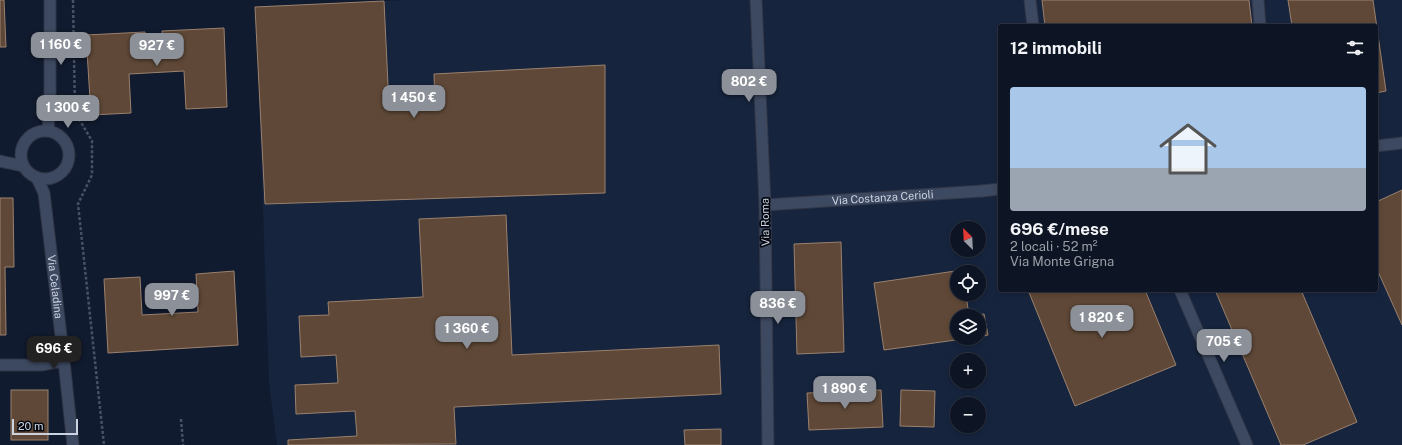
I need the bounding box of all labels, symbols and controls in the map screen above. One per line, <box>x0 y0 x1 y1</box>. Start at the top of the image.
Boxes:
pin: 1 160 € <box>24 32 98 66</box>
pin: 927 € <box>129 33 185 67</box>
text: 1 160 € <box>40 37 82 52</box>
icon: filters <box>1344 37 1366 59</box>
text: 927 € <box>139 38 175 53</box>
text: 12 immobili <box>1010 38 1102 58</box>
pin: 802 € <box>721 69 777 103</box>
text: 802 € <box>731 74 767 89</box>
pin: 1 450 € <box>377 85 451 119</box>
text: 1 450 € <box>391 90 437 105</box>
pin: 1 300 € <box>31 95 105 129</box>
text: 1 300 € <box>45 100 91 115</box>
icon: home <box>1152 113 1224 185</box>
street label: Via Costanza Cerioli <box>831 188 934 207</box>
street label: Via Roma <box>759 198 771 246</box>
text: 696 €/mese <box>1010 219 1109 239</box>
north arrow <box>950 221 986 257</box>
map controls <box>950 221 986 433</box>
text: 2 locali · 52 m² <box>1010 239 1098 254</box>
street label: Via Celadina <box>45 254 65 319</box>
text: Via Monte Grigna <box>1010 254 1114 269</box>
button: locate <box>950 265 986 301</box>
pin: 997 € <box>144 283 200 317</box>
text: 997 € <box>154 288 190 303</box>
pin: 836 € <box>750 291 806 325</box>
text: 836 € <box>759 296 797 311</box>
pin: 1 820 € <box>1065 305 1139 339</box>
button: layers <box>950 309 986 345</box>
text: 1 820 € <box>1079 310 1125 325</box>
pin: 1 360 € <box>430 316 504 350</box>
text: 1 360 € <box>444 321 490 336</box>
pin: 705 € <box>1196 329 1252 363</box>
text: 705 € <box>1206 334 1242 349</box>
pin: 696 € <box>26 336 82 370</box>
text: 696 € <box>35 341 73 356</box>
button: + <box>950 353 986 389</box>
pin: 1 890 € <box>808 376 882 410</box>
text: 1 890 € <box>822 381 868 396</box>
button: − <box>950 397 986 433</box>
scale bar <box>12 417 78 436</box>
text: 20 m <box>18 420 43 432</box>

